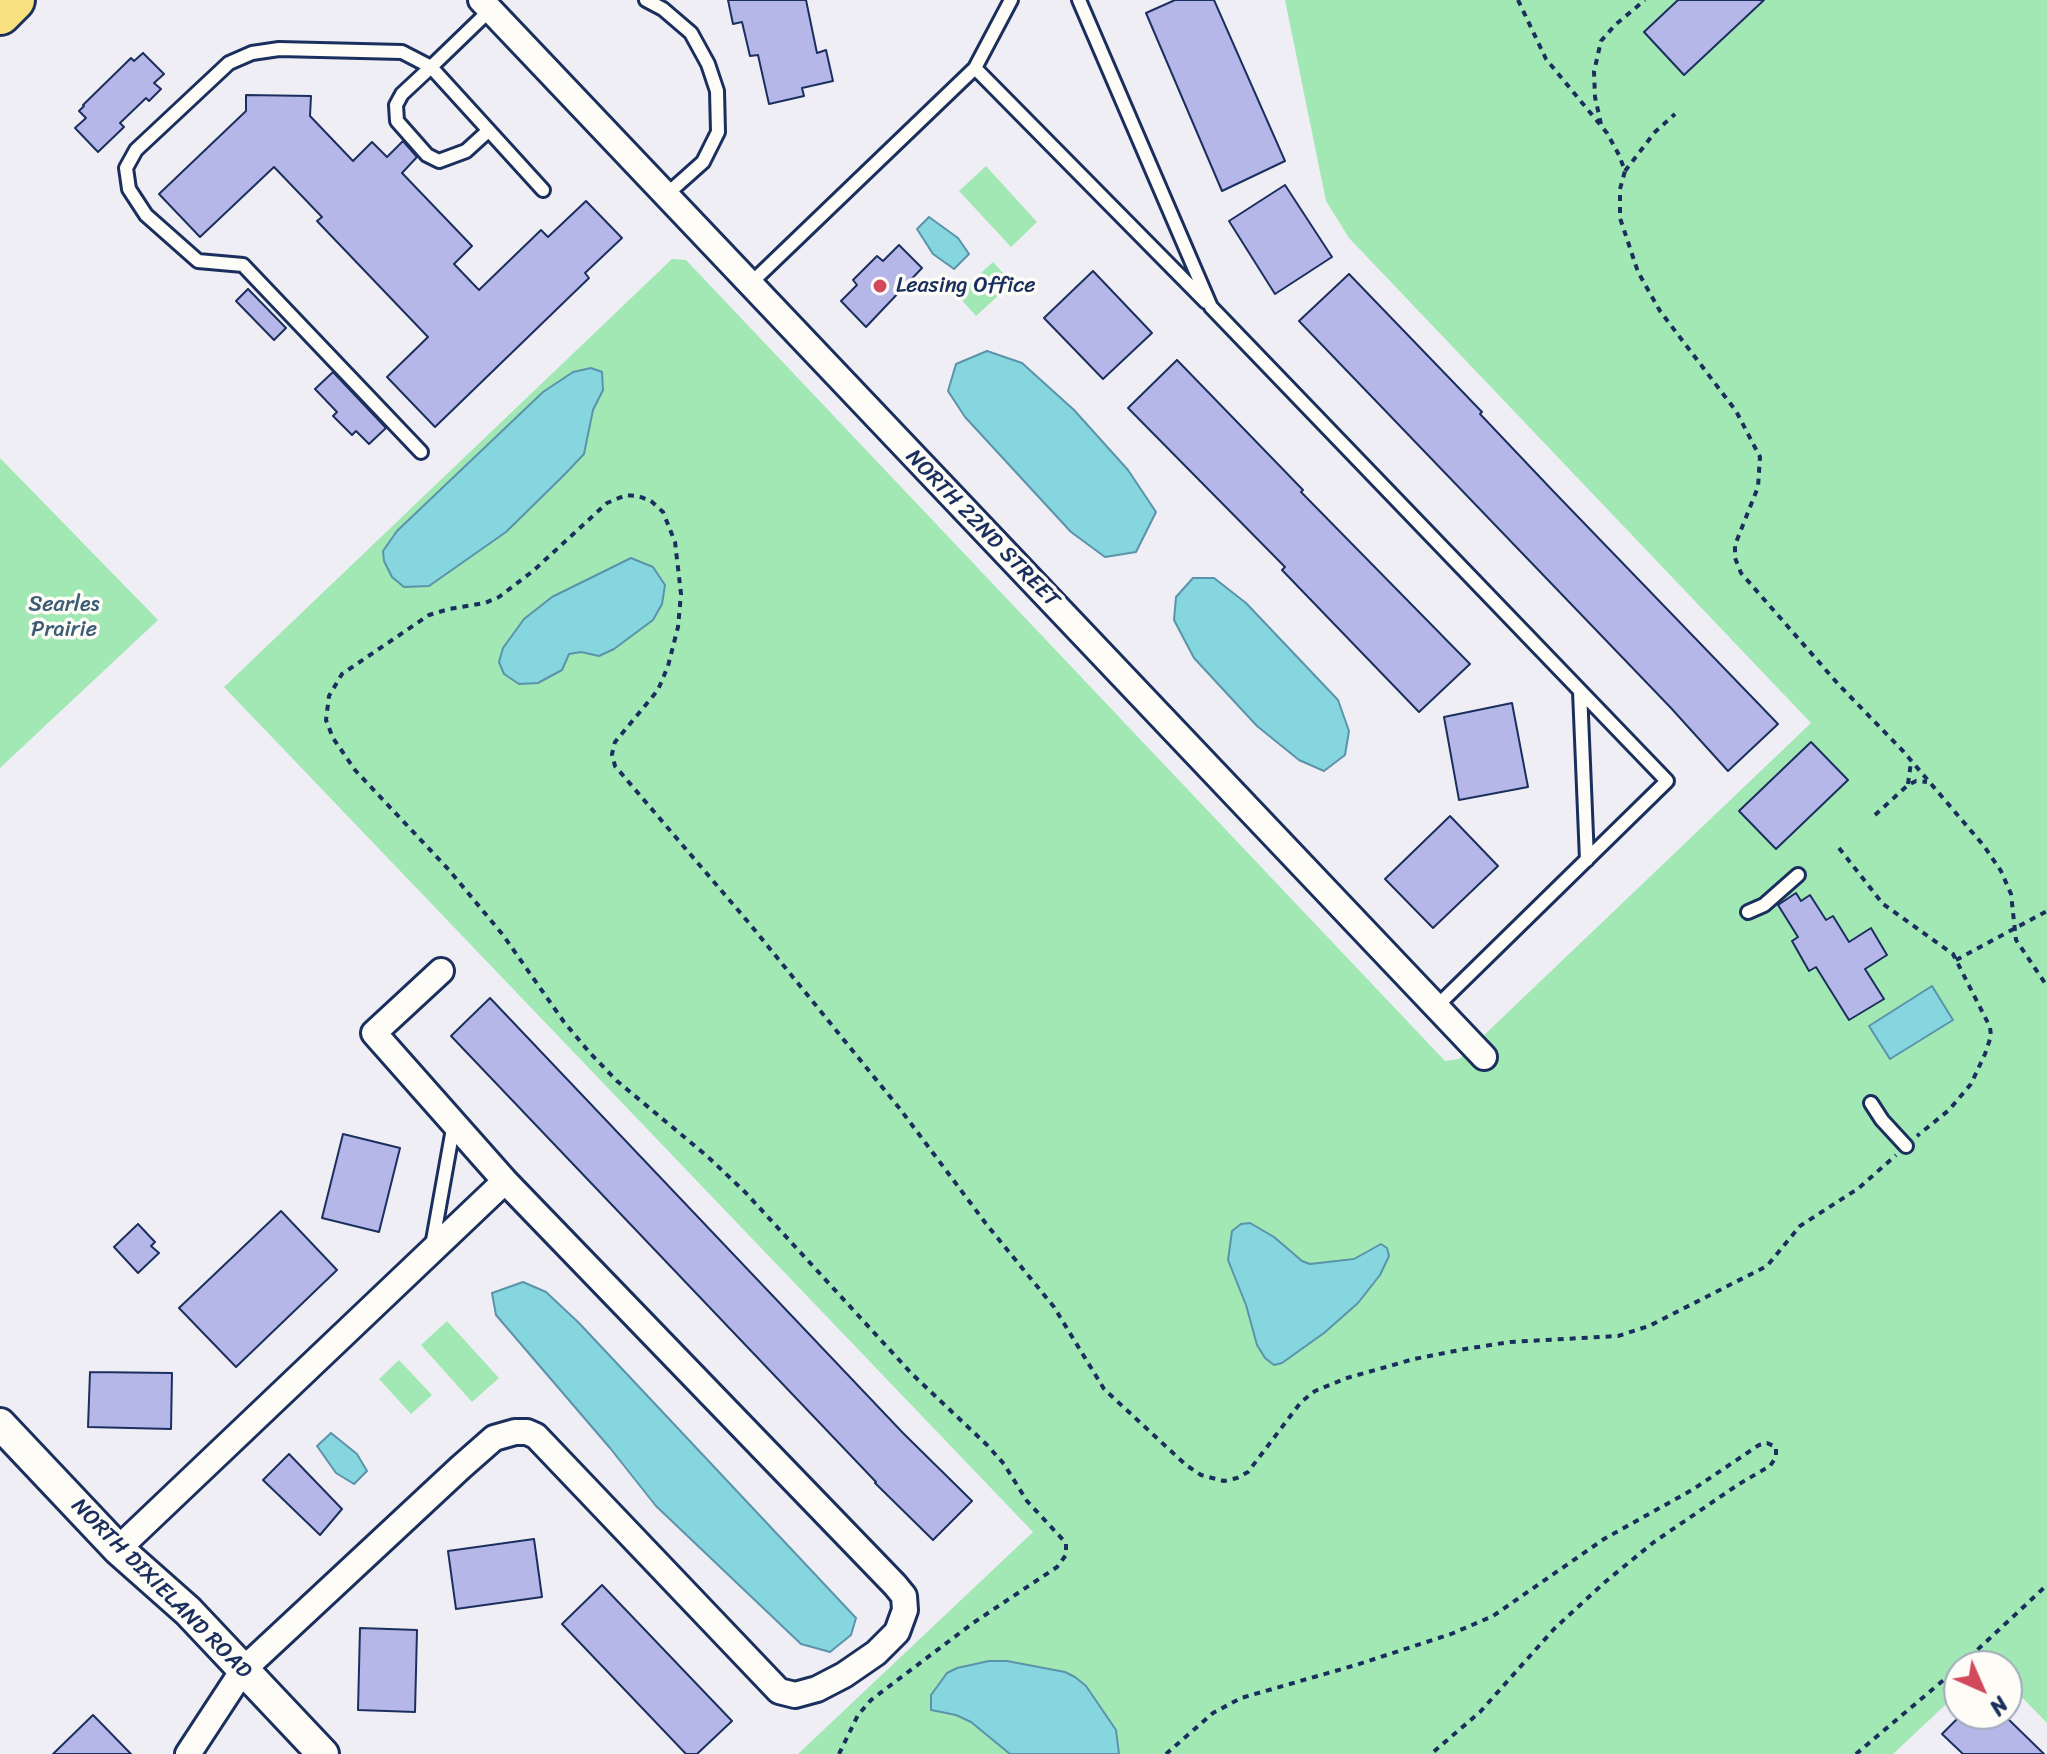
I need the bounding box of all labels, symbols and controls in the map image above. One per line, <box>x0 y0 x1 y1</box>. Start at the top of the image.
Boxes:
place label: Leasing Office <box>896 273 1036 299</box>
marker: Leasing Office <box>871 277 889 295</box>
street label: NORTH 22ND STREET <box>900 444 1064 614</box>
park label: Searles Prairie <box>28 592 100 644</box>
street label: NORTH DIXIELAND ROAD <box>65 1493 257 1685</box>
north arrow <box>1943 1650 2023 1730</box>
text: N <box>1980 1687 2018 1725</box>

